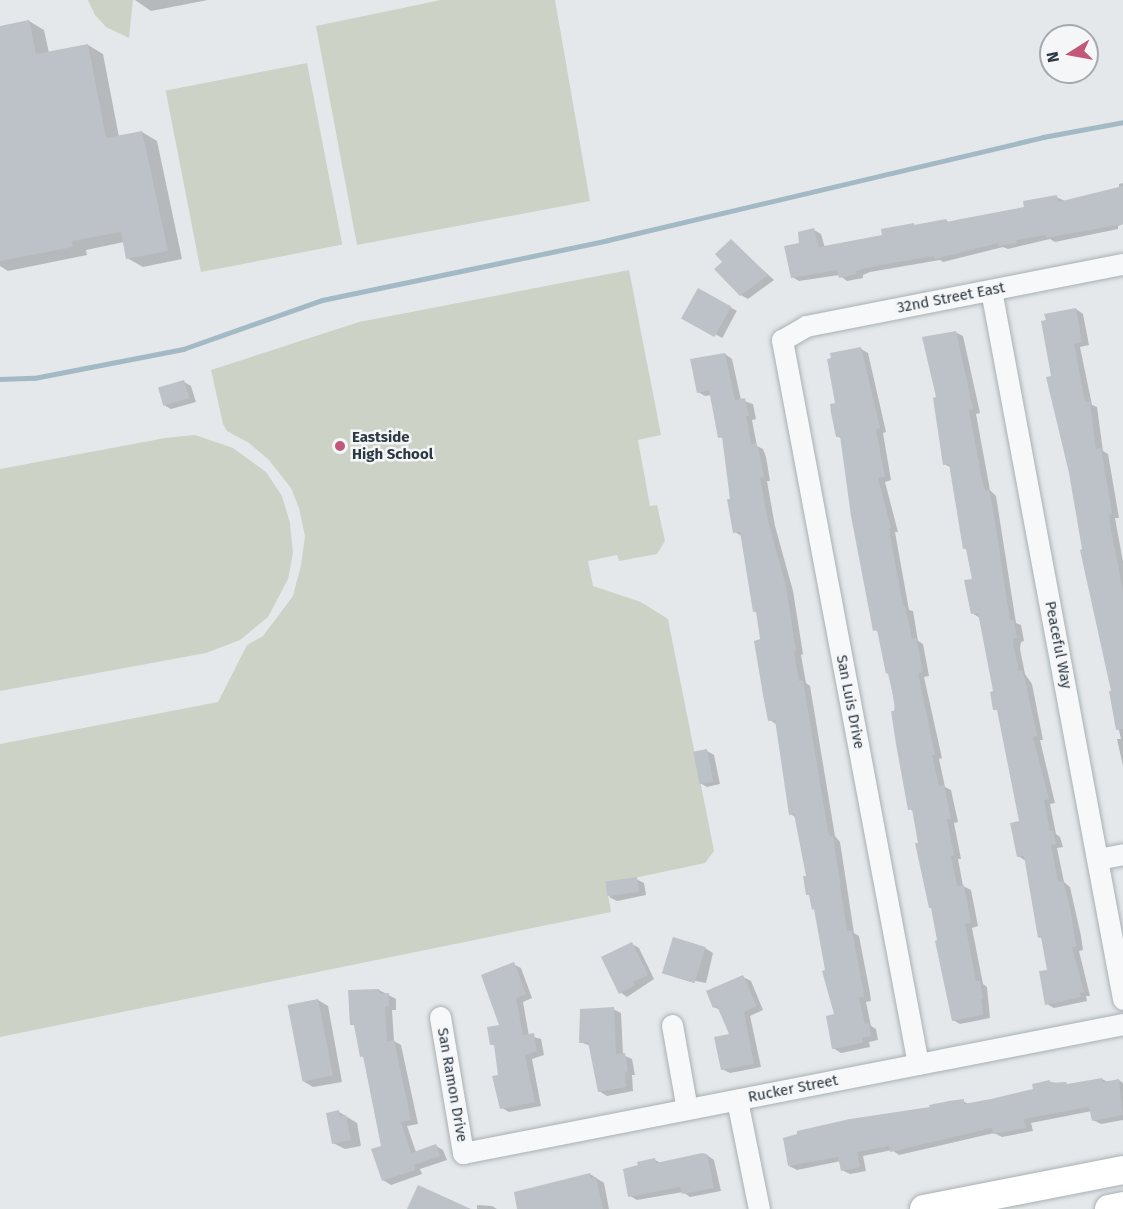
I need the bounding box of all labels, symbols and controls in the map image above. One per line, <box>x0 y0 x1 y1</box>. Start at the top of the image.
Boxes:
north arrow <box>1039 24 1099 84</box>
text: N <box>1042 50 1063 64</box>
street label: 32nd Street East <box>896 279 1006 317</box>
place label: Eastside High School <box>352 428 433 463</box>
marker: Eastside High School <box>333 439 347 453</box>
street label: Peaceful Way <box>1041 600 1075 690</box>
street label: San Luis Drive <box>832 653 868 751</box>
street label: San Ramon Drive <box>433 1026 471 1144</box>
street label: Rucker Street <box>747 1071 839 1107</box>

